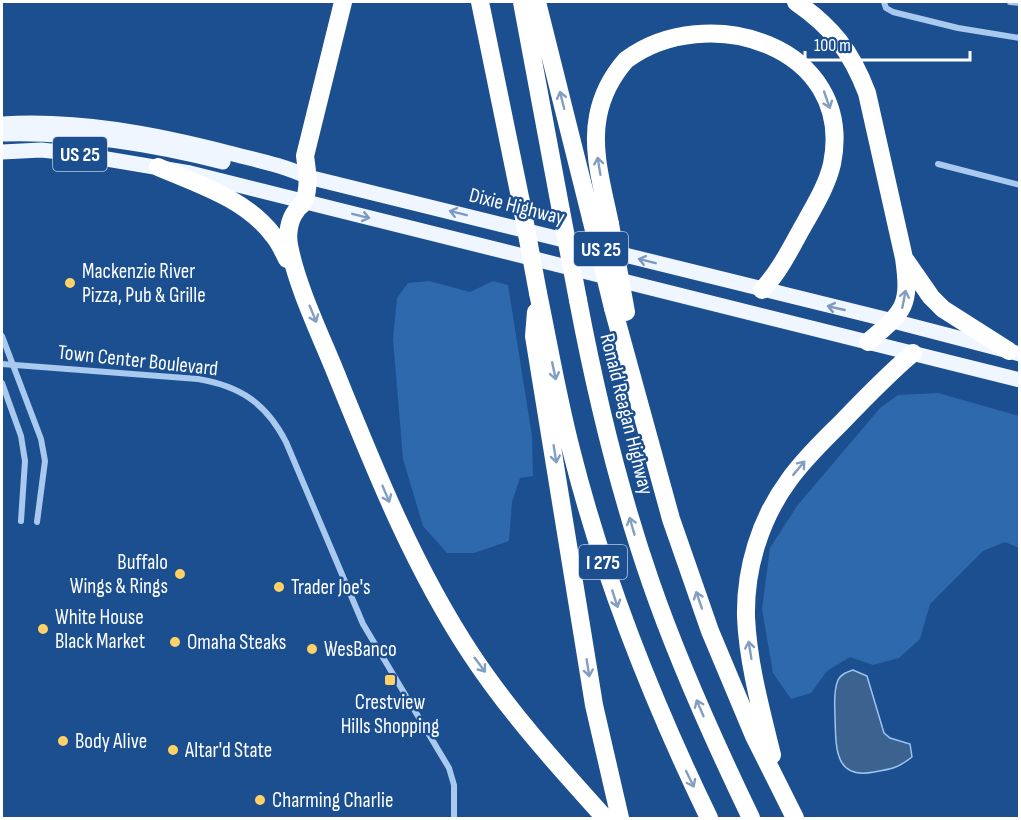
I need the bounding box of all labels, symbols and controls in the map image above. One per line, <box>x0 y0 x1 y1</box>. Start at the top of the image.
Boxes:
scale bar <box>805 24 970 62</box>
text: 100 m <box>814 35 851 56</box>
one-way arrow <box>823 90 834 109</box>
one-way arrow <box>555 91 567 110</box>
road number: US 25 <box>53 137 107 171</box>
one-way arrow <box>593 157 604 177</box>
street label: Dixie Highway <box>467 183 567 230</box>
one-way arrow <box>449 207 468 218</box>
one-way arrow <box>351 210 370 222</box>
road number: US 25 <box>574 232 628 266</box>
one-way arrow <box>638 255 657 266</box>
place label: Mackenzie River Pizza, Pub & Grille <box>82 259 206 308</box>
marker: Mackenzie River Pizza, Pub & Grille <box>63 276 77 290</box>
one-way arrow <box>899 290 910 309</box>
one-way arrow <box>827 301 846 313</box>
one-way arrow <box>308 304 319 323</box>
street label: Ronald Reagan Highway <box>594 331 659 497</box>
street label: Town Center Boulevard <box>57 340 219 381</box>
one-way arrow <box>549 360 560 380</box>
one-way arrow <box>549 444 560 464</box>
one-way arrow <box>792 460 805 476</box>
one-way arrow <box>381 485 392 503</box>
one-way arrow <box>626 516 637 535</box>
road number: I 275 <box>579 545 627 579</box>
place label: Buffalo Wings & Rings <box>70 550 168 599</box>
marker: Buffalo Wings & Rings <box>173 567 187 581</box>
place label: Trader Joe's <box>291 575 371 600</box>
marker: Trader Joe's <box>272 580 286 594</box>
one-way arrow <box>611 589 622 608</box>
one-way arrow <box>693 591 704 610</box>
place label: White House Black Market <box>55 605 145 654</box>
marker: White House Black Market <box>36 622 50 636</box>
place label: Omaha Steaks <box>187 630 286 655</box>
marker: Omaha Steaks <box>168 635 182 649</box>
place label: WesBanco <box>324 637 397 662</box>
one-way arrow <box>744 641 755 660</box>
marker: WesBanco <box>305 642 319 656</box>
one-way arrow <box>473 657 486 673</box>
one-way arrow <box>583 657 594 677</box>
marker: Crestview Hills Shopping <box>383 673 397 687</box>
place label: Crestview Hills Shopping <box>341 690 439 739</box>
one-way arrow <box>694 700 705 718</box>
place label: Body Alive <box>75 729 147 754</box>
marker: Body Alive <box>56 734 70 748</box>
place label: Altar'd State <box>184 738 272 763</box>
marker: Altar'd State <box>166 743 180 757</box>
one-way arrow <box>685 770 696 788</box>
place label: Charming Charlie <box>272 788 393 813</box>
marker: Charming Charlie <box>253 793 267 807</box>

